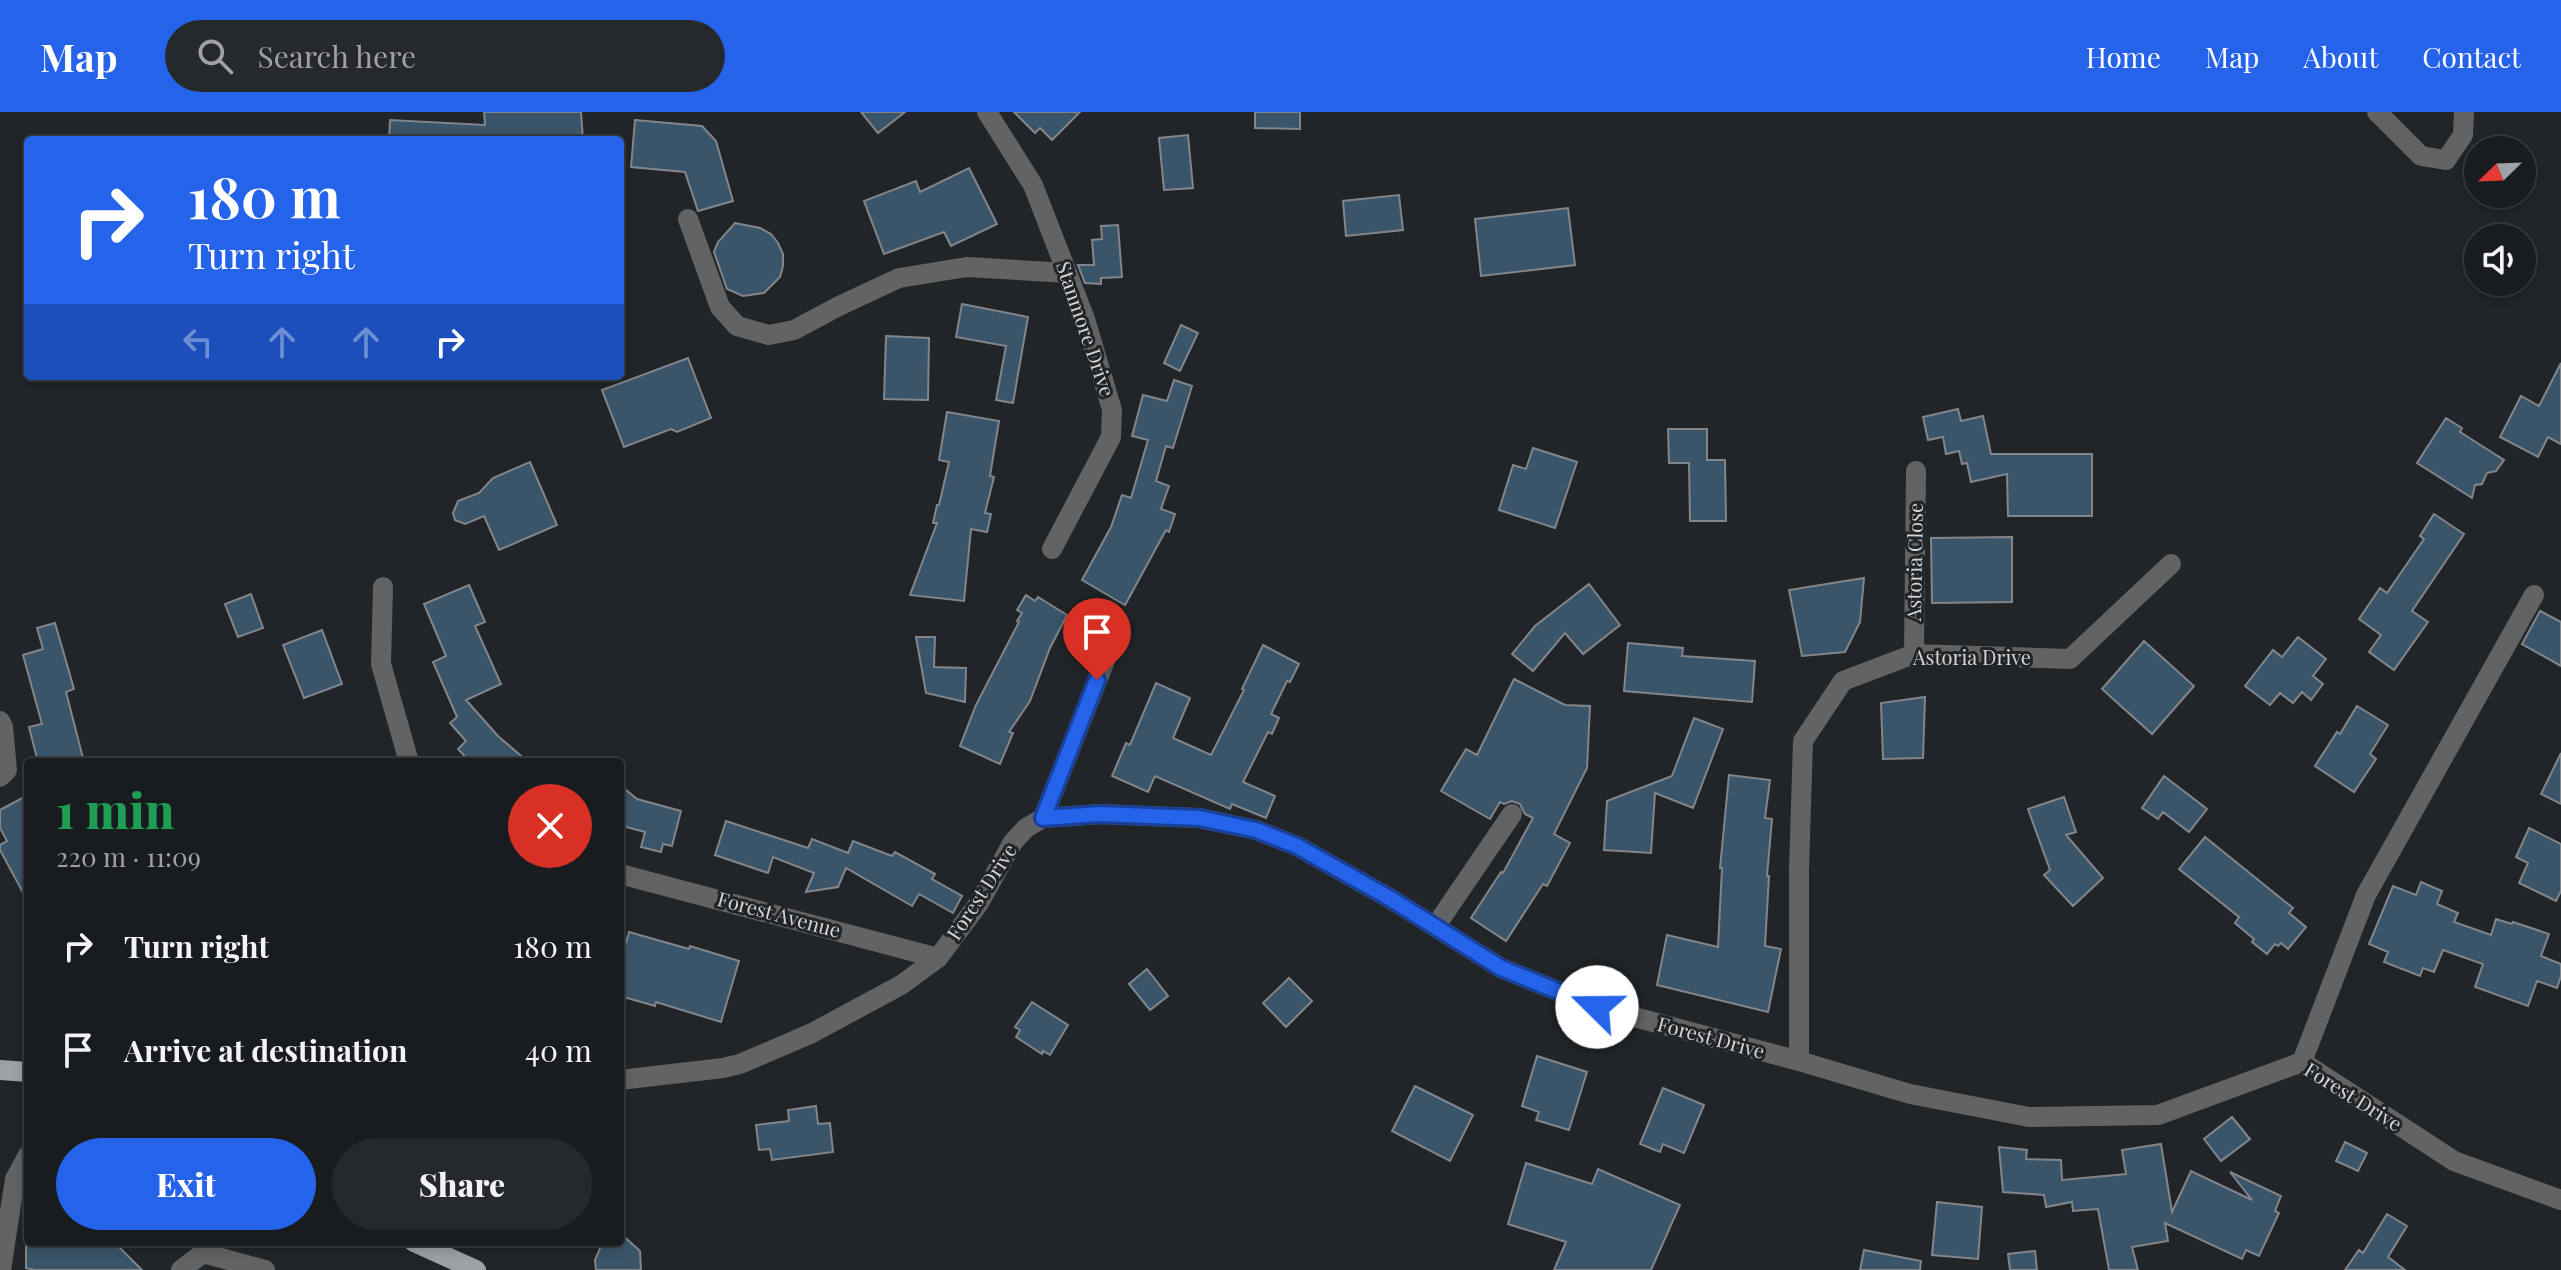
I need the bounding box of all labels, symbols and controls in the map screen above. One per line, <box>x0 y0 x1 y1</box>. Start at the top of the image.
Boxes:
search box <box>165 20 725 92</box>
text: Map <box>40 31 117 82</box>
icon: search <box>193 34 237 78</box>
text: Search here <box>257 36 416 76</box>
text: Home <box>2086 38 2161 75</box>
text: Map <box>2205 38 2259 75</box>
text: About <box>2303 38 2378 75</box>
text: Contact <box>2422 38 2521 75</box>
north arrow <box>2464 136 2536 208</box>
map controls <box>2464 136 2536 296</box>
text: 180 m <box>188 158 341 233</box>
icon: right <box>56 168 160 272</box>
button: sound <box>2464 224 2536 296</box>
text: Turn right <box>188 230 355 278</box>
street label: Stanmore Drive <box>1051 257 1122 400</box>
icon: left <box>176 320 220 364</box>
icon: ahead <box>260 320 304 364</box>
icon: ahead <box>344 320 388 364</box>
icon: right <box>428 320 472 364</box>
street label: Astoria Close <box>1899 503 1928 622</box>
pin <box>1063 598 1131 680</box>
icon: arrive <box>1075 610 1119 654</box>
street label: Astoria Drive <box>1912 643 2031 670</box>
text: 1 min <box>56 777 174 841</box>
button: close <box>508 784 592 868</box>
street label: Forest Drive <box>939 838 1022 945</box>
text: 220 m · 11:09 <box>56 839 201 874</box>
street label: Forest Avenue <box>715 884 844 943</box>
icon: right <box>56 924 100 968</box>
text: Turn right <box>124 926 269 966</box>
text: 180 m <box>513 926 592 966</box>
position arrow <box>1555 965 1639 1049</box>
street label: Forest Drive <box>1655 1009 1768 1064</box>
icon: arrive <box>56 1028 100 1072</box>
text: Arrive at destination <box>124 1030 407 1070</box>
text: 40 m <box>525 1030 592 1070</box>
street label: Forest Drive <box>2300 1055 2408 1136</box>
button: Exit <box>56 1138 316 1230</box>
button: Share <box>332 1138 592 1230</box>

